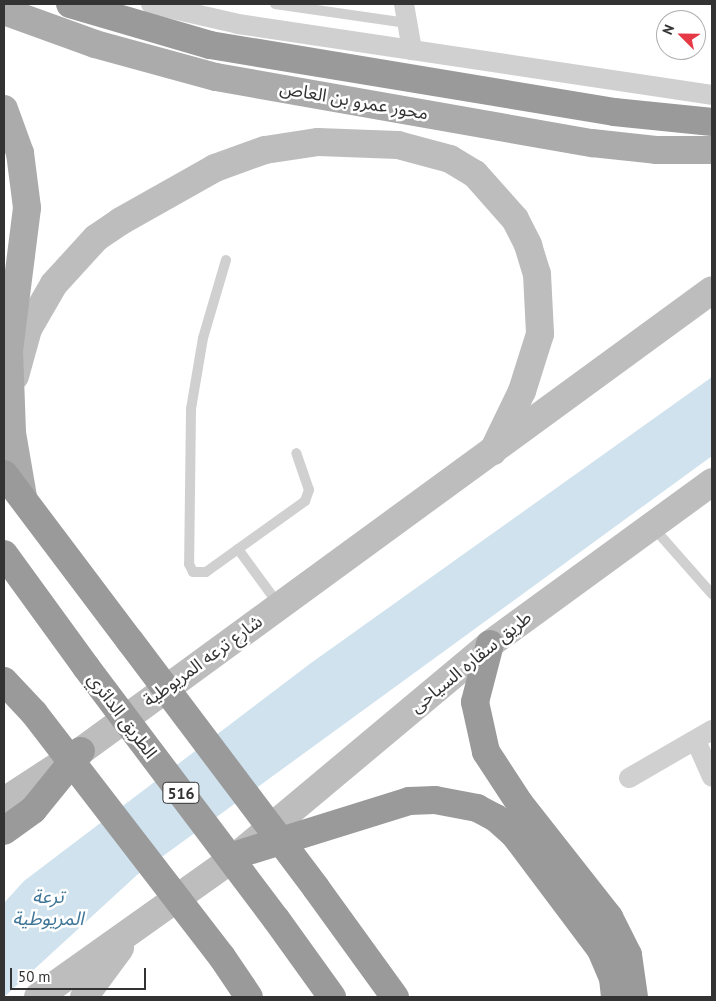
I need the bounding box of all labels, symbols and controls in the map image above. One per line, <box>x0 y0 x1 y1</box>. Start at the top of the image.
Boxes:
north arrow <box>656 10 706 60</box>
text: N <box>658 22 678 37</box>
street label: محور عمرو بن العاص <box>278 77 430 125</box>
street label: طريق سقاره السياحى <box>406 606 536 718</box>
street label: شارع ترعه المريوطية <box>139 611 267 711</box>
street label: الطريق الدائري <box>83 669 161 763</box>
road number: 516 <box>162 780 200 806</box>
water label: ترعة المريوطية <box>12 886 84 930</box>
scale bar <box>12 958 149 990</box>
text: 50 m <box>18 967 51 986</box>

